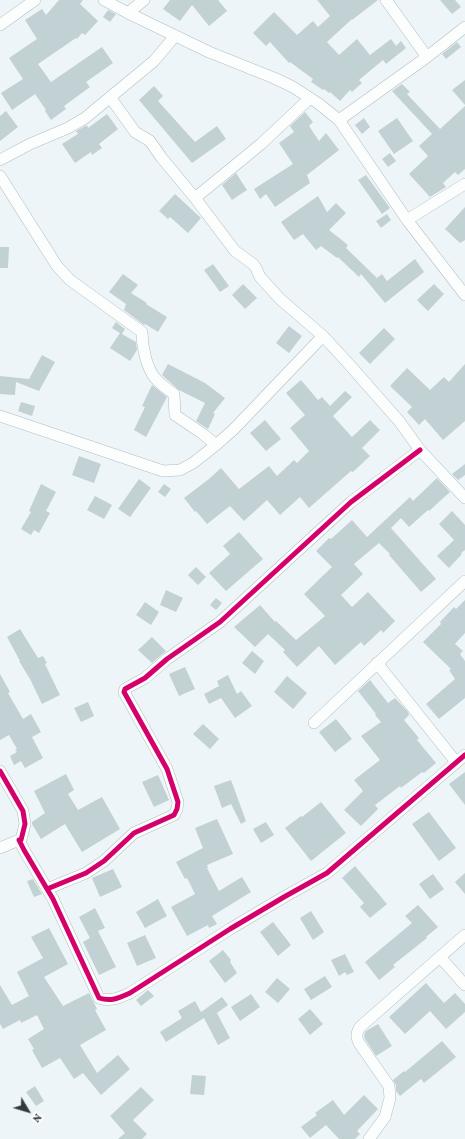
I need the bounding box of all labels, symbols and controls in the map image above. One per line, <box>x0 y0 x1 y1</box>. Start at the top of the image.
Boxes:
north arrow <box>8 1091 48 1131</box>
text: N <box>30 1112 44 1125</box>

